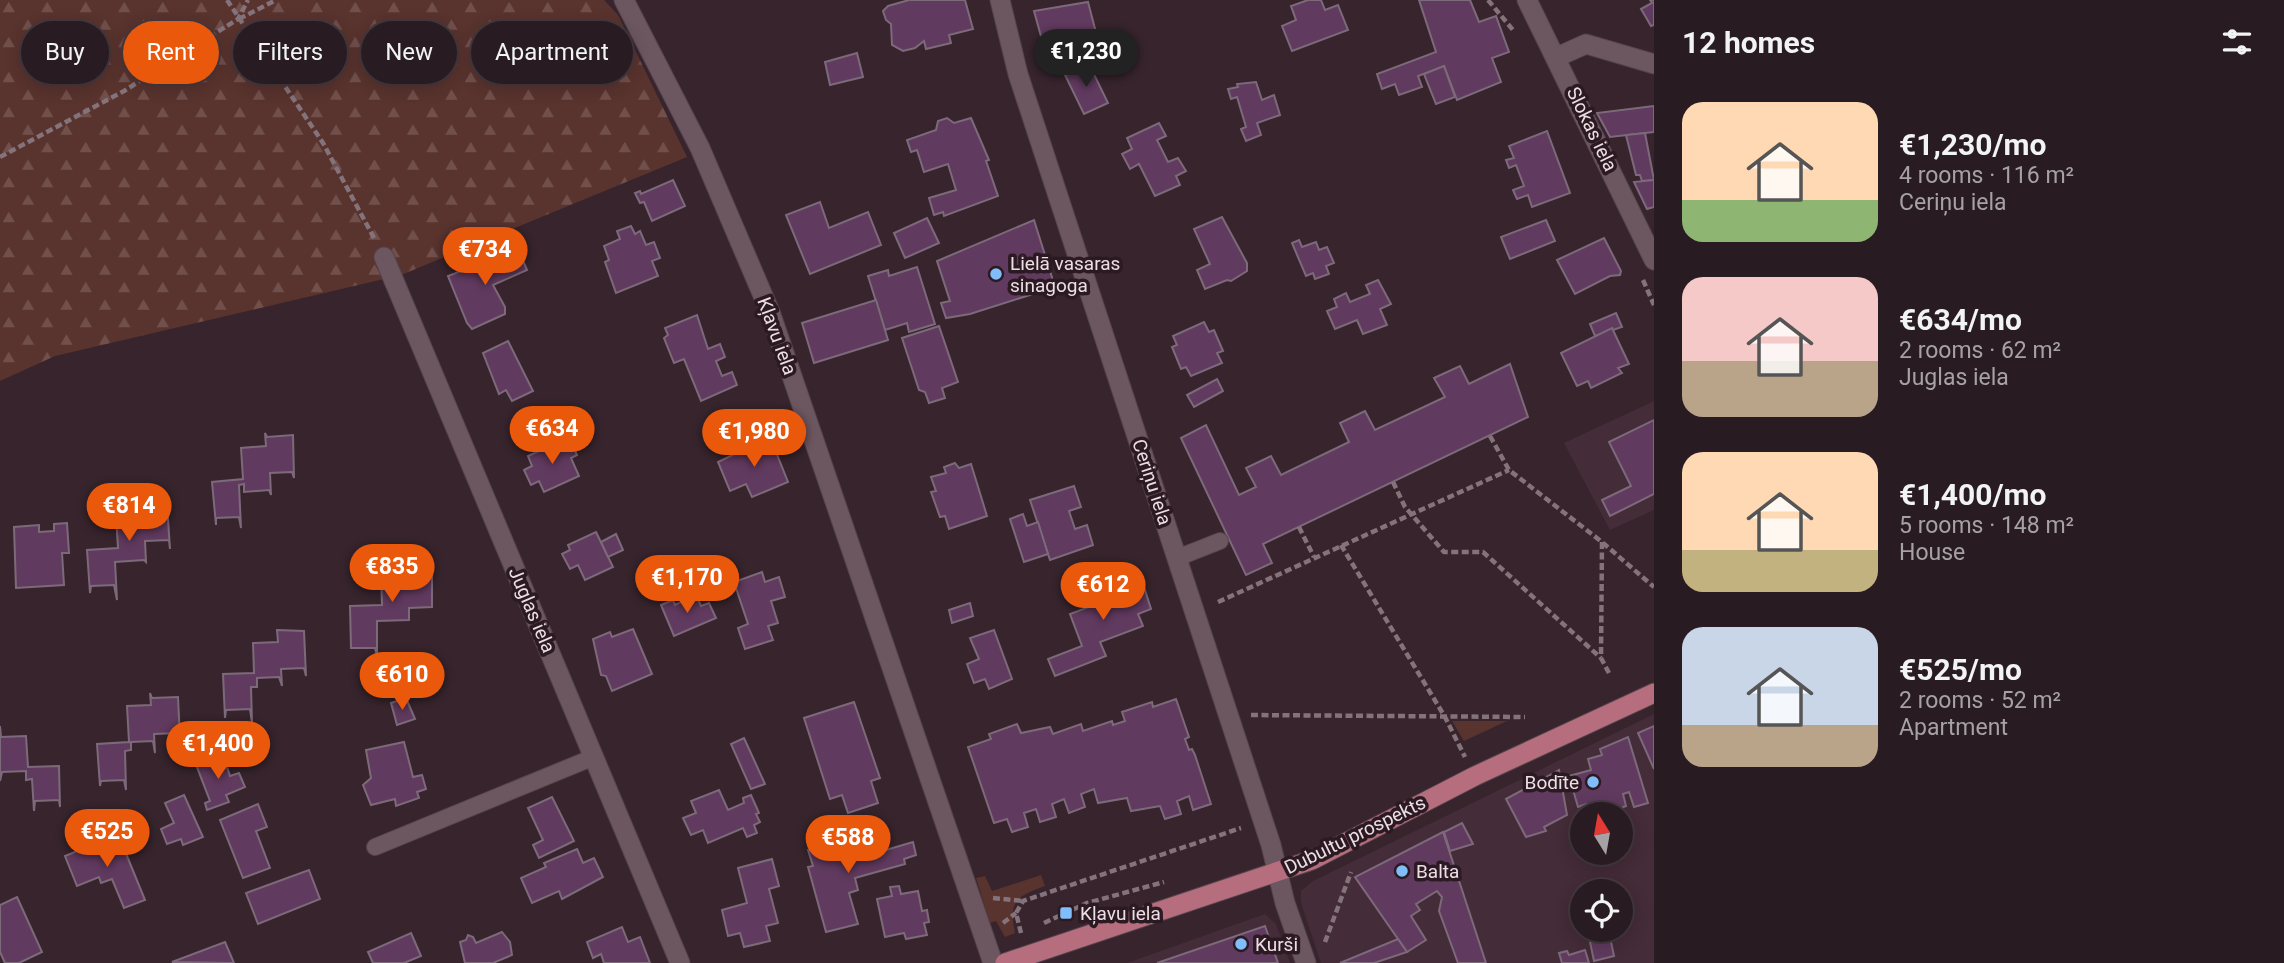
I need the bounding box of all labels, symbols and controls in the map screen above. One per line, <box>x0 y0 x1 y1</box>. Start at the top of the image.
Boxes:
chip: Buy <box>21 21 109 84</box>
chip: Rent <box>123 21 219 84</box>
chip: Filters <box>233 21 347 84</box>
chip: New <box>361 21 457 84</box>
chip: Apartment <box>471 21 633 84</box>
icon: filters <box>2218 23 2256 61</box>
text: 12 homes <box>1682 25 1815 60</box>
pin: €1,230 <box>1029 29 1143 89</box>
text: €1,230 <box>1050 38 1122 65</box>
street label: Slokas iela <box>1562 83 1622 175</box>
text: €1,230/mo <box>1899 127 2047 162</box>
icon: home <box>1738 130 1822 214</box>
text: 4 rooms · 116 m² <box>1899 162 2074 189</box>
text: Ceriņu iela <box>1899 189 2007 216</box>
pin: €734 <box>444 228 526 287</box>
text: €734 <box>459 236 511 263</box>
place label: Lielā vasaras sinagoga <box>1010 252 1120 297</box>
marker: Lielā vasaras sinagoga <box>988 266 1004 282</box>
street label: Kļavu iela <box>752 294 802 378</box>
text: €634/mo <box>1899 302 2022 337</box>
icon: home <box>1738 305 1822 389</box>
text: 2 rooms · 62 m² <box>1899 337 2061 364</box>
text: Juglas iela <box>1899 364 2009 391</box>
pin: €634 <box>511 406 593 466</box>
pin: €1,980 <box>697 410 811 469</box>
text: €634 <box>526 415 578 442</box>
text: €1,980 <box>718 418 790 445</box>
street label: Ceriņu iela <box>1127 436 1177 528</box>
text: €1,400/mo <box>1899 477 2047 512</box>
icon: home <box>1738 480 1822 564</box>
pin: €814 <box>88 484 170 543</box>
text: €814 <box>103 492 155 519</box>
text: 5 rooms · 148 m² <box>1899 512 2074 539</box>
text: House <box>1899 539 1965 566</box>
pin: €835 <box>351 544 433 604</box>
text: €835 <box>366 553 418 580</box>
pin: €1,170 <box>630 556 744 615</box>
pin: €612 <box>1062 562 1144 622</box>
street label: Juglas iela <box>504 564 560 656</box>
text: €1,170 <box>651 564 723 591</box>
text: €612 <box>1077 571 1129 598</box>
pin: €610 <box>361 652 443 712</box>
text: €525/mo <box>1899 652 2022 687</box>
icon: home <box>1738 655 1822 739</box>
text: €610 <box>376 661 428 688</box>
text: 2 rooms · 52 m² <box>1899 687 2061 714</box>
text: Apartment <box>1899 714 2008 741</box>
pin: €1,400 <box>161 722 275 781</box>
text: €1,400 <box>182 730 254 757</box>
place label: Bodīte <box>1525 771 1579 794</box>
marker: Bodīte <box>1585 774 1601 790</box>
street label: Dubultu prospekts <box>1281 791 1429 879</box>
north arrow <box>1570 802 1633 864</box>
map controls <box>1570 802 1633 942</box>
pin: €525 <box>66 810 148 869</box>
pin: €588 <box>807 816 889 875</box>
text: €525 <box>81 818 133 845</box>
text: €588 <box>822 824 874 851</box>
place label: Balta <box>1416 860 1459 883</box>
marker: Balta <box>1394 863 1410 879</box>
button: locate <box>1570 879 1633 942</box>
place label: Kļavu iela <box>1080 902 1161 925</box>
marker: Kļavu iela <box>1058 905 1074 921</box>
place label: Kurši <box>1255 933 1298 956</box>
marker: Kurši <box>1233 936 1249 952</box>

